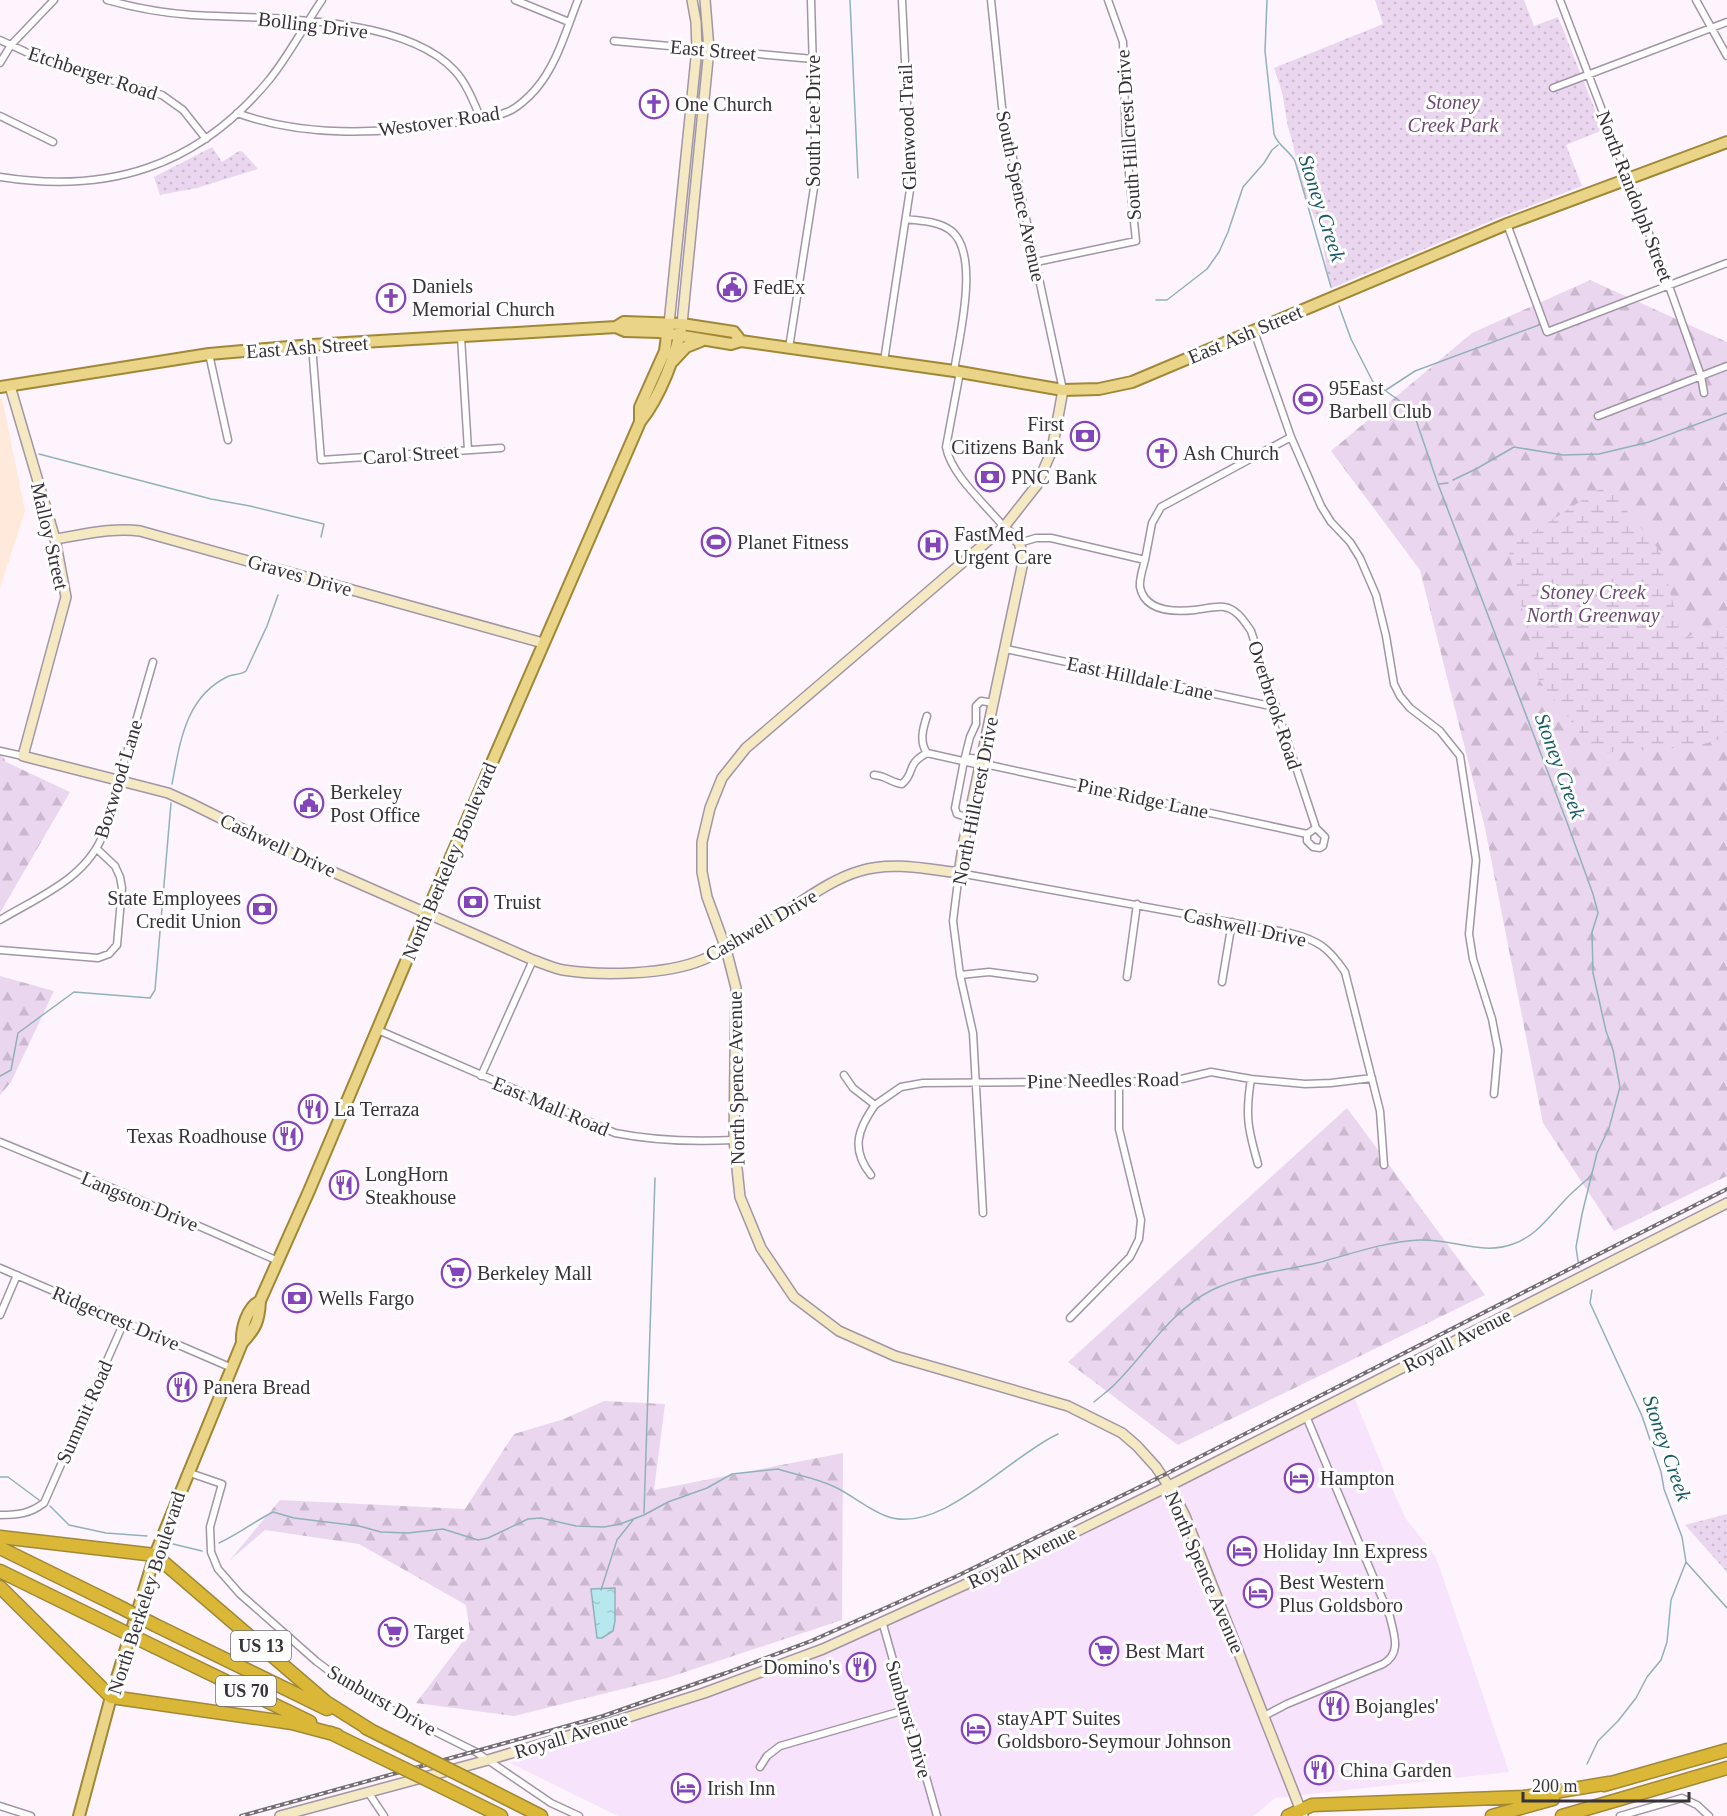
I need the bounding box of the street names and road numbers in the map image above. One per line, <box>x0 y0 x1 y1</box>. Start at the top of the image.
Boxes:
street label: Bolling Drive <box>257 7 369 44</box>
street label: East Street <box>669 35 757 65</box>
street label: Etchberger Road <box>25 42 160 105</box>
street label: South Hillcrest Drive <box>1111 49 1145 221</box>
street label: South Lee Drive <box>802 55 824 187</box>
street label: Glenwood Trail <box>894 63 920 190</box>
street label: Westover Road <box>377 102 501 140</box>
street label: North Randolph Street <box>1591 108 1678 285</box>
street label: South Spence Avenue <box>991 109 1050 284</box>
street label: East Ash Street <box>1184 300 1306 368</box>
street label: East Ash Street <box>245 332 369 362</box>
street label: Carol Street <box>362 440 460 468</box>
street label: Malloy Street <box>26 480 73 592</box>
street label: Graves Drive <box>245 550 355 600</box>
street label: Overbrook Road <box>1244 638 1306 772</box>
street label: East Hilldale Lane <box>1065 652 1215 704</box>
street label: North Hillcrest Drive <box>948 715 1002 887</box>
street label: Boxwood Lane <box>90 717 146 841</box>
street label: North Berkeley Boulevard <box>397 759 501 963</box>
street label: Pine Ridge Lane <box>1075 773 1211 824</box>
street label: Cashwell Drive <box>217 809 339 881</box>
street label: Cashwell Drive <box>701 884 821 966</box>
street label: Cashwell Drive <box>1182 903 1309 951</box>
street label: North Spence Avenue <box>723 991 750 1165</box>
street label: Pine Needles Road <box>1027 1068 1179 1092</box>
street label: East Mall Road <box>489 1072 613 1140</box>
street label: Langston Drive <box>78 1166 202 1237</box>
street label: Ridgecrest Drive <box>49 1281 183 1356</box>
street label: Royall Avenue <box>1399 1303 1515 1377</box>
street label: Summit Road <box>51 1357 117 1467</box>
street label: North Spence Avenue <box>1160 1488 1249 1657</box>
street label: North Berkeley Boulevard <box>103 1489 190 1698</box>
street label: Royall Avenue <box>964 1521 1080 1594</box>
road number: US 13 <box>231 1631 291 1661</box>
street label: Sunburst Drive <box>882 1657 936 1781</box>
street label: Sunburst Drive <box>324 1660 440 1740</box>
road number: US 70 <box>216 1676 276 1706</box>
street label: Royall Avenue <box>511 1707 631 1764</box>

